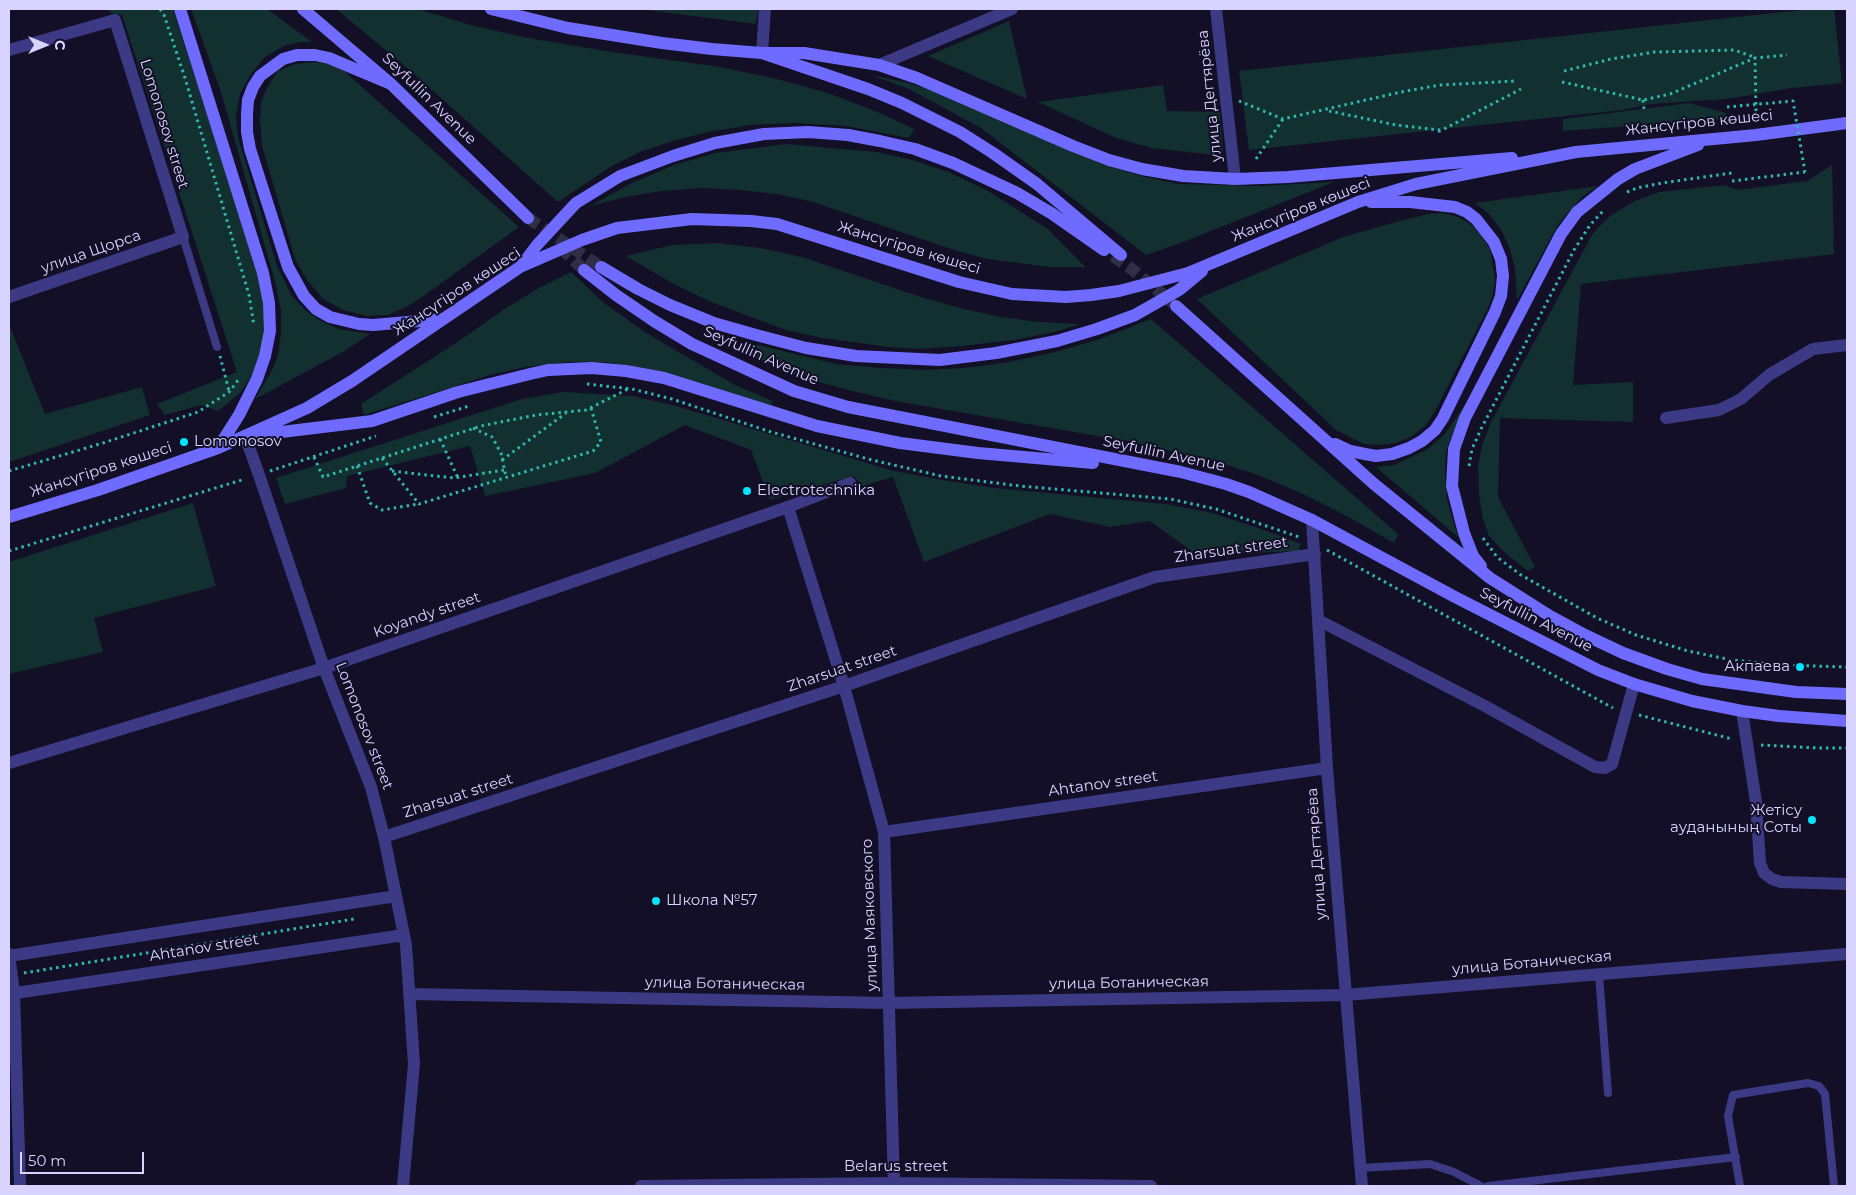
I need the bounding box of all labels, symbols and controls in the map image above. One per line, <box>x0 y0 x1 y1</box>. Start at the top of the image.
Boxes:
north arrow <box>20 20 70 70</box>
street label: улица Дегтярёва <box>1194 29 1226 163</box>
text: С <box>51 40 69 50</box>
street label: Seyfullin Avenue <box>378 49 480 149</box>
street label: Lomonosov street <box>136 57 192 191</box>
street label: Жансүгіров көшесі <box>1624 106 1774 140</box>
street label: Жансүгіров көшесі <box>1229 174 1373 246</box>
street label: Жансүгіров көшесі <box>835 218 983 278</box>
street label: улица Щорса <box>39 227 143 277</box>
street label: Жансүгіров көшесі <box>390 244 524 340</box>
street label: Seyfullin Avenue <box>701 323 821 389</box>
street label: Seyfullin Avenue <box>1101 432 1227 476</box>
place label: Lomonosov <box>194 433 282 451</box>
marker: Lomonosov <box>178 436 190 448</box>
street label: Жансүгіров көшесі <box>28 439 174 501</box>
place label: Electrotechnika <box>757 482 875 500</box>
marker: Electrotechnika <box>741 485 753 497</box>
street label: Zharsuat street <box>1173 533 1289 567</box>
street label: Seyfullin Avenue <box>1477 584 1595 656</box>
street label: Koyandy street <box>371 588 483 642</box>
street label: Zharsuat street <box>785 642 899 696</box>
place label: Акпаева <box>1724 658 1790 676</box>
street label: Lomonosov street <box>331 660 397 792</box>
marker: Акпаева <box>1794 661 1806 673</box>
street label: Ahtanov street <box>1047 767 1159 801</box>
street label: Zharsuat street <box>401 770 515 822</box>
street label: улица Дегтярёва <box>1303 787 1331 921</box>
place label: Жетісу ауданының Соты <box>1670 802 1802 837</box>
marker: Жетісу ауданының Соты <box>1806 814 1818 826</box>
street label: улица Маяковского <box>858 838 882 992</box>
place label: Школа №57 <box>666 892 758 910</box>
marker: Школа №57 <box>650 895 662 907</box>
street label: Ahtanov street <box>148 930 260 966</box>
street label: улица Ботаническая <box>1451 947 1613 979</box>
street label: улица Ботаническая <box>1049 973 1209 993</box>
street label: улица Ботаническая <box>645 974 805 994</box>
scale bar <box>22 1142 146 1174</box>
text: 50 m <box>28 1151 66 1170</box>
street label: Belarus street <box>844 1158 948 1176</box>

